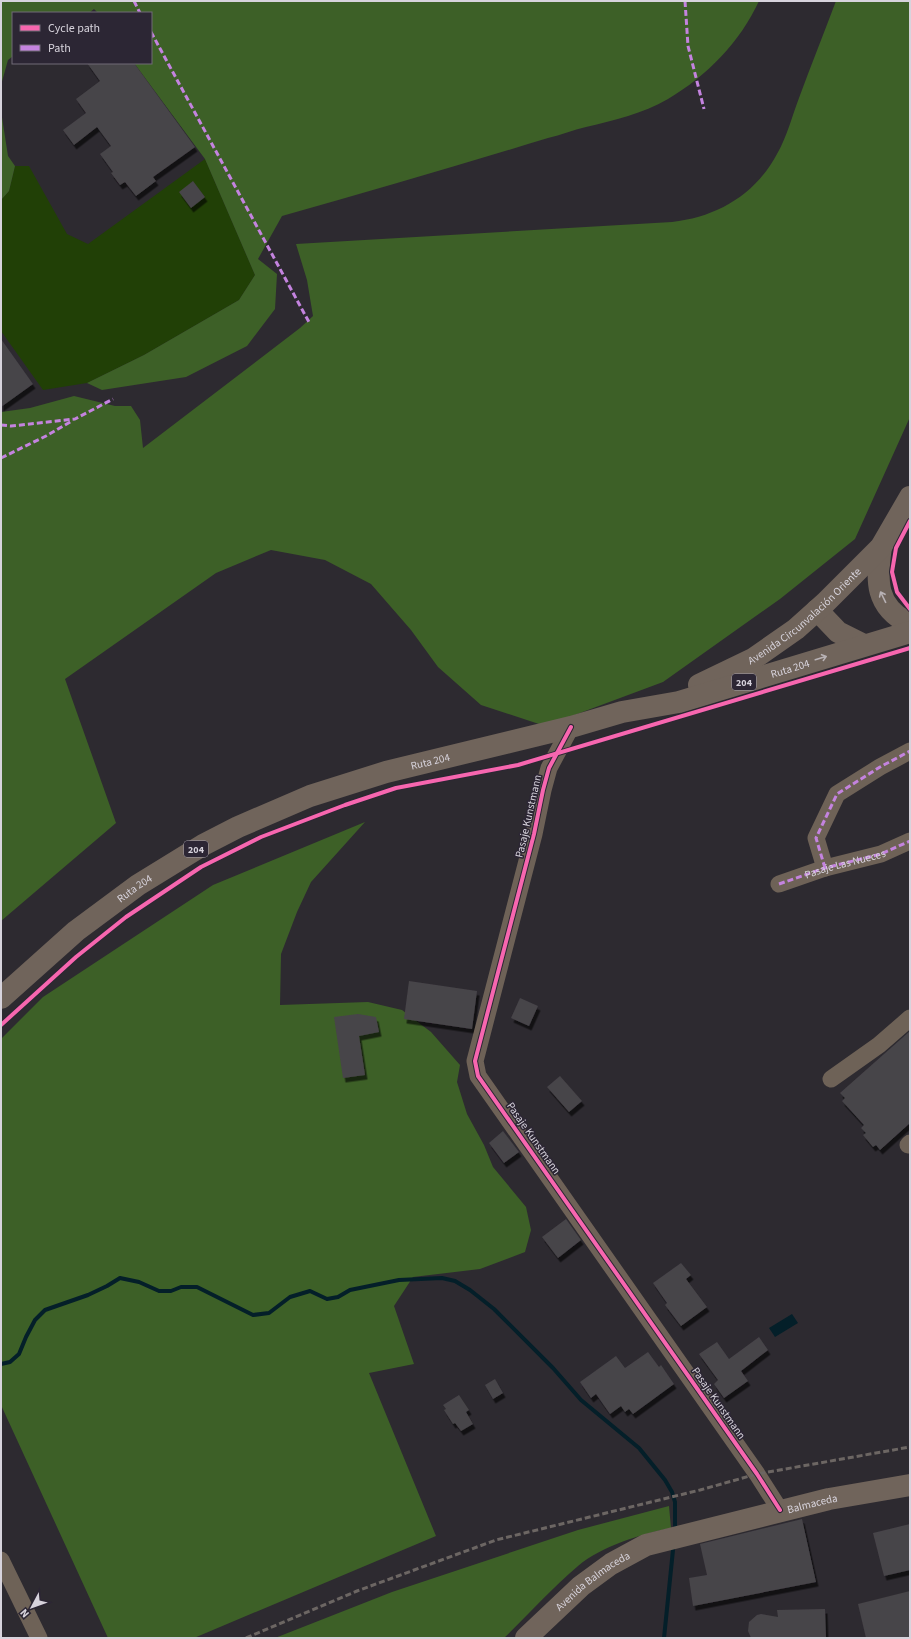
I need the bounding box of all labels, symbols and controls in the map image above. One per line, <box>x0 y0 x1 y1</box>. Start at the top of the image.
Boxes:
legend <box>12 12 152 64</box>
text: Cycle path <box>48 20 100 37</box>
text: Path <box>48 40 71 57</box>
street label: Avenida Circunvalación Oriente <box>745 564 865 668</box>
one-way arrow <box>879 592 886 604</box>
one-way arrow <box>815 654 827 662</box>
street label: Ruta 204 <box>769 656 812 682</box>
road number: 204 <box>732 674 756 690</box>
street label: Ruta 204 <box>409 750 452 774</box>
street label: Pasaje Kunstmann <box>512 773 545 859</box>
road number: 204 <box>184 841 208 857</box>
street label: Pasaje Las Nueces <box>803 846 888 883</box>
street label: Ruta 204 <box>114 871 156 906</box>
street label: Pasaje Kunstmann <box>503 1099 564 1177</box>
street label: Pasaje Kunstmann <box>688 1364 749 1442</box>
street label: Balmaceda <box>785 1491 839 1517</box>
street label: Avenida Balmaceda <box>552 1548 633 1614</box>
north arrow <box>12 1587 52 1627</box>
text: N <box>17 1606 33 1621</box>

